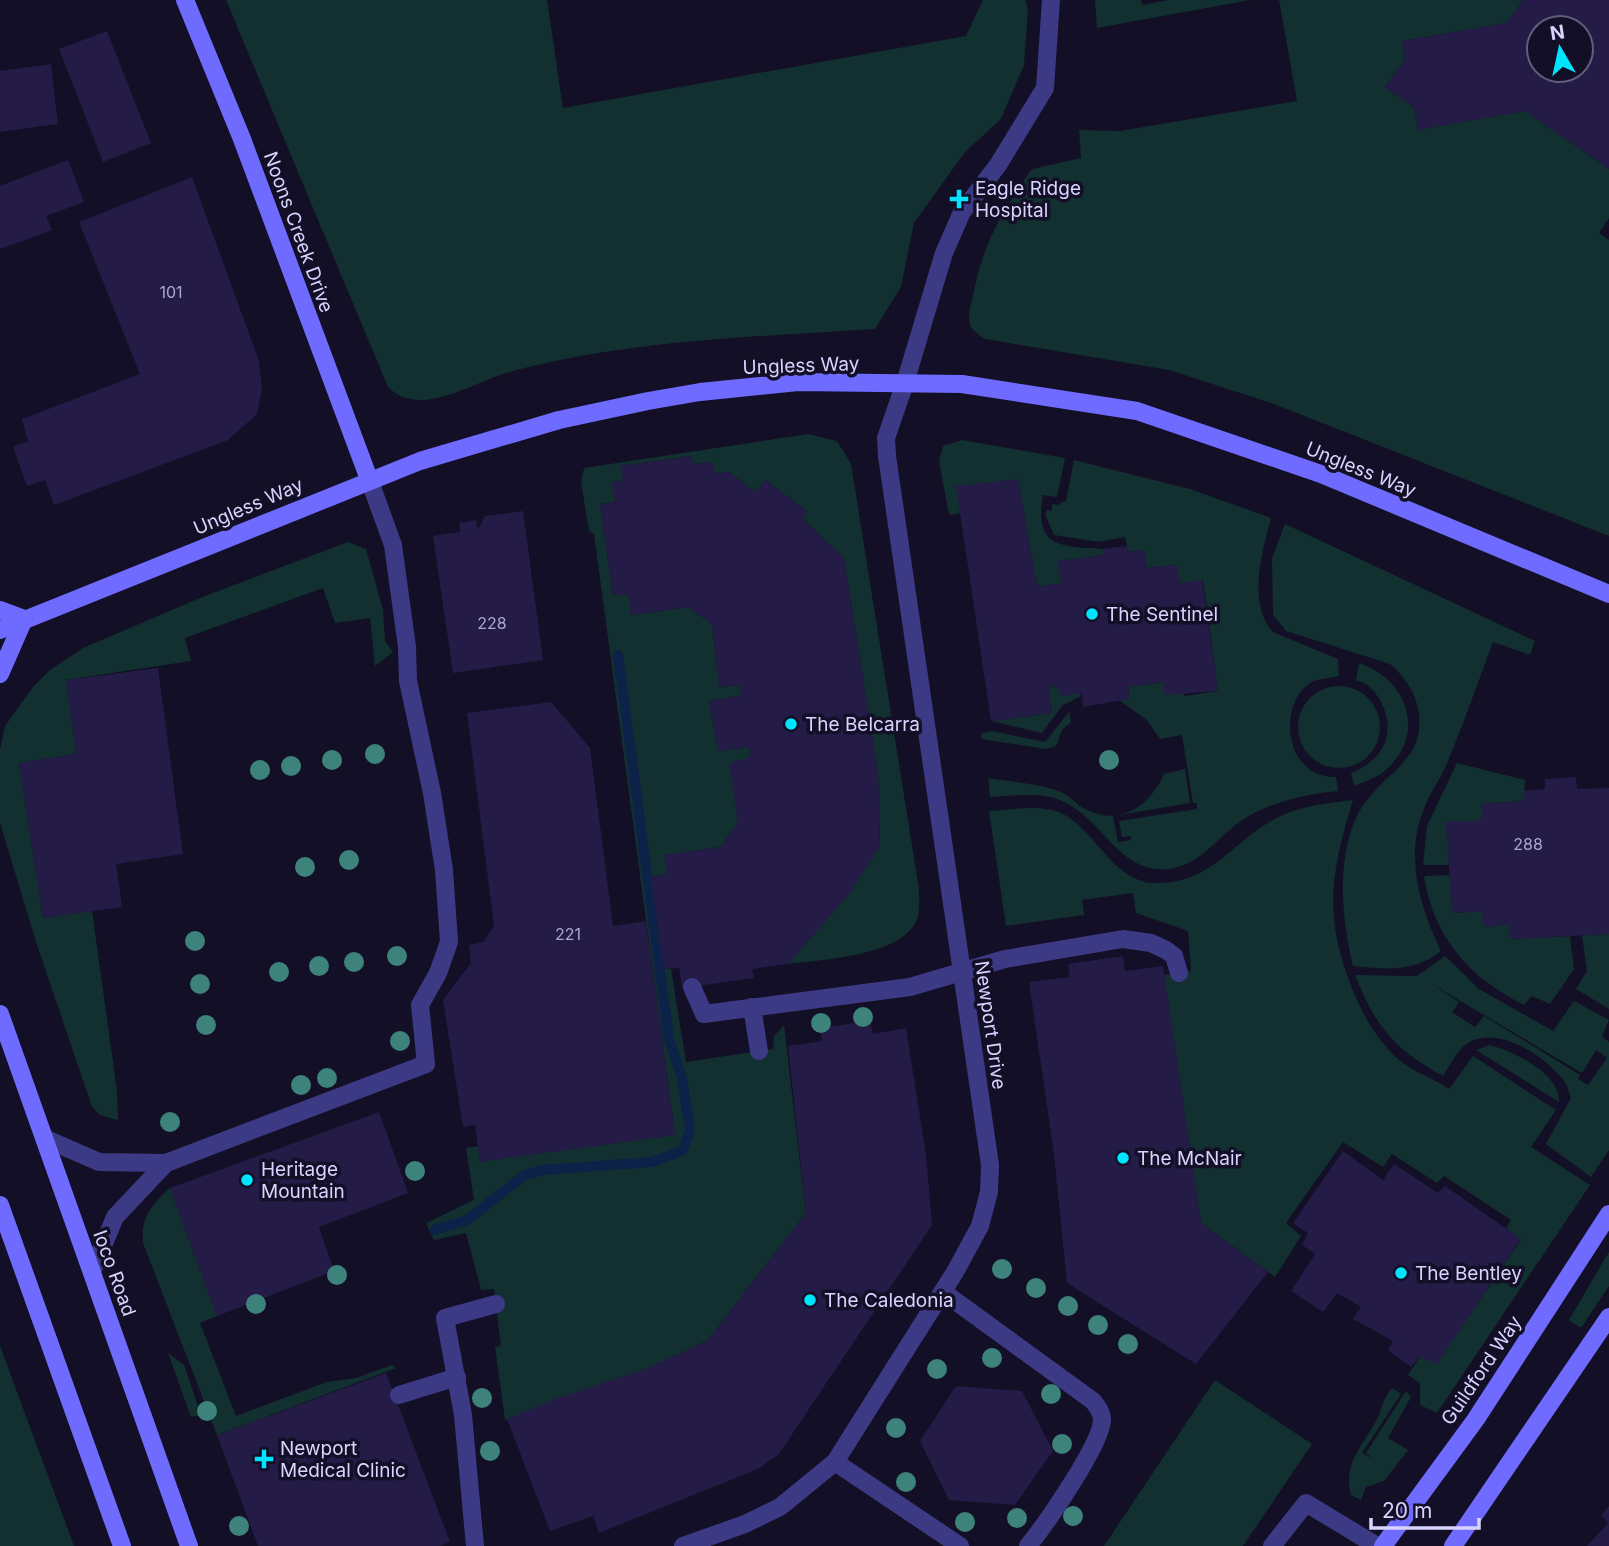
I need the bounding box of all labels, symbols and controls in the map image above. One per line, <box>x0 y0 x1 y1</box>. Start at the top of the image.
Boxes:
north arrow <box>1525 14 1595 84</box>
text: N <box>1548 20 1566 45</box>
street label: Noons Creek Drive <box>259 149 338 316</box>
place label: Eagle Ridge Hospital <box>975 177 1081 222</box>
marker: Eagle Ridge Hospital <box>949 189 969 209</box>
house number: 101 <box>159 282 183 302</box>
street label: Ungless Way <box>742 352 860 379</box>
street label: Ungless Way <box>1302 437 1420 502</box>
street label: Ungless Way <box>190 473 307 540</box>
place label: The Sentinel <box>1106 603 1218 626</box>
marker: The Sentinel <box>1084 606 1100 622</box>
house number: 228 <box>477 613 507 633</box>
place label: The Belcarra <box>805 713 920 736</box>
marker: The Belcarra <box>783 716 799 732</box>
house number: 288 <box>1513 834 1543 854</box>
house number: 221 <box>555 924 581 944</box>
street label: Newport Drive <box>970 959 1011 1091</box>
place label: The McNair <box>1137 1147 1242 1170</box>
marker: The McNair <box>1115 1150 1131 1166</box>
place label: Heritage Mountain <box>261 1158 345 1203</box>
marker: Heritage Mountain <box>239 1172 255 1188</box>
street label: Ioco Road <box>88 1227 141 1319</box>
place label: The Bentley <box>1415 1262 1522 1285</box>
marker: The Bentley <box>1393 1265 1409 1281</box>
place label: The Caledonia <box>824 1289 954 1312</box>
marker: The Caledonia <box>802 1292 818 1308</box>
street label: Guildford Way <box>1436 1311 1527 1429</box>
place label: Newport Medical Clinic <box>280 1437 406 1482</box>
marker: Newport Medical Clinic <box>254 1449 274 1469</box>
scale bar <box>1371 1486 1480 1530</box>
text: 20 m <box>1382 1498 1432 1523</box>

